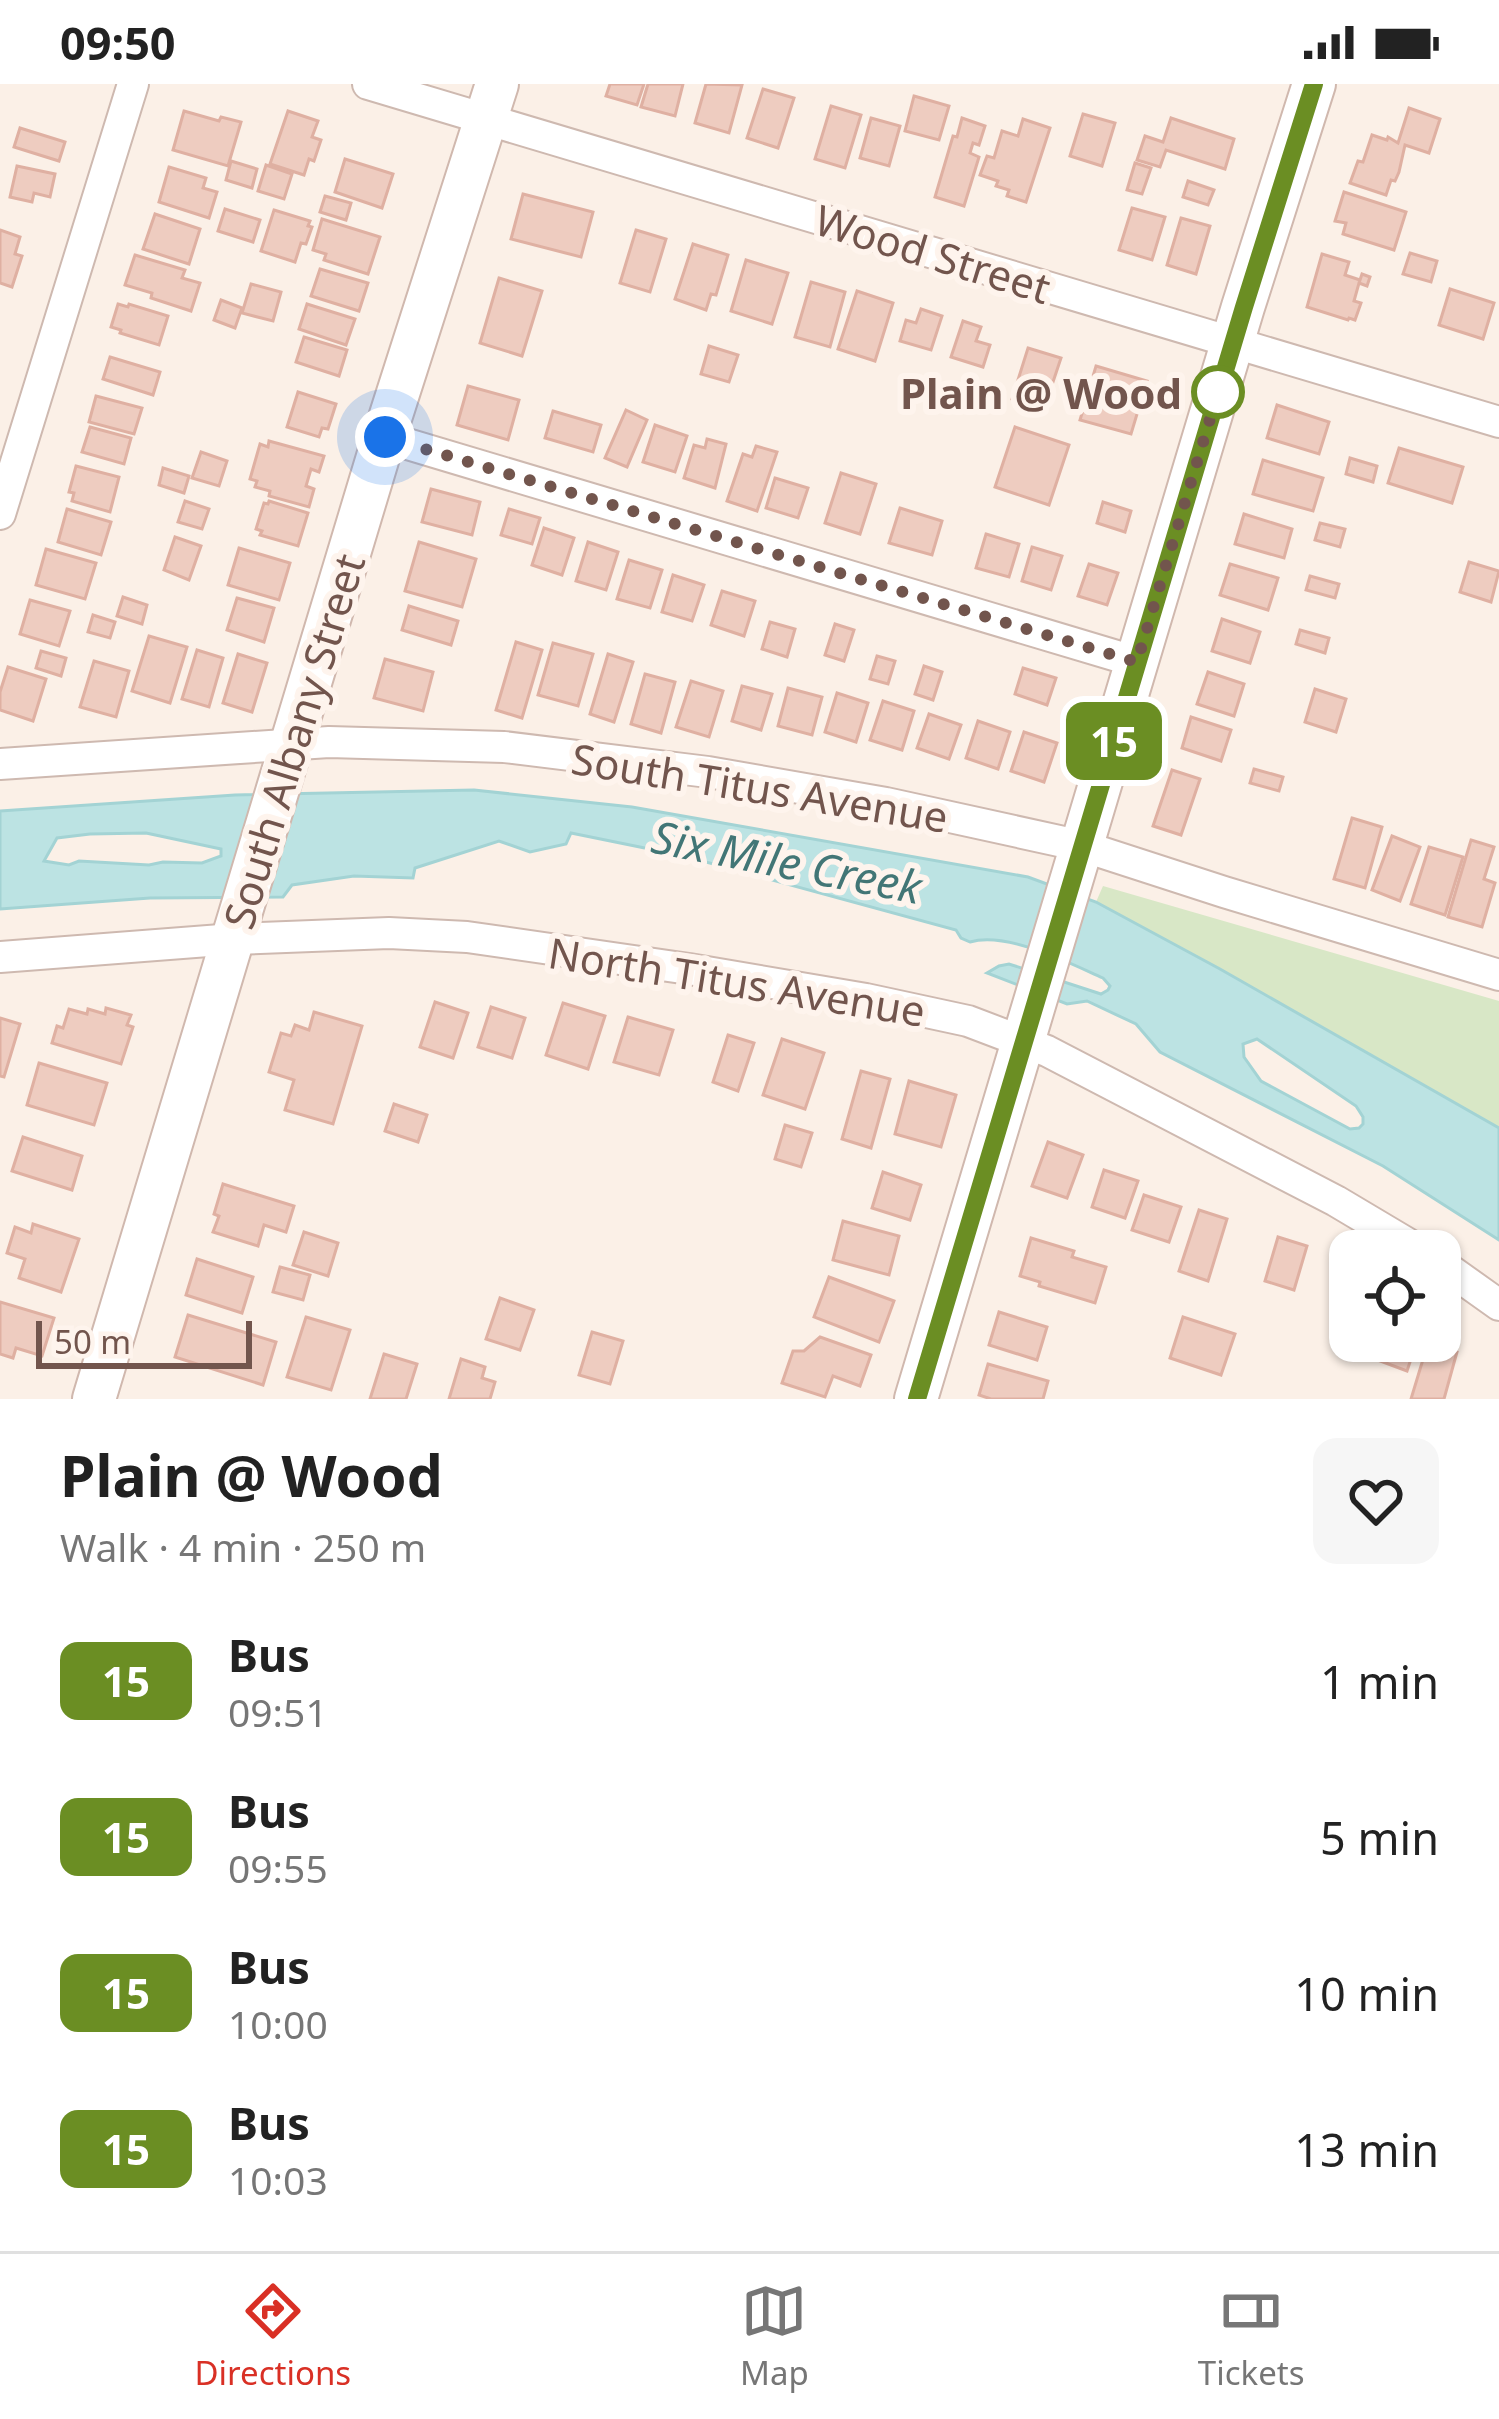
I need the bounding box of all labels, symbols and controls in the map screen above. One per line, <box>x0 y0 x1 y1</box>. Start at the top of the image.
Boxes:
text: 09:50 <box>60 12 176 73</box>
street label: Wood Street <box>808 190 1058 316</box>
place label: Plain @ Wood <box>900 364 1182 421</box>
marker: Plain @ Wood <box>1193 367 1243 417</box>
your location <box>355 407 415 467</box>
street label: South Albany Street <box>209 547 377 935</box>
line badge: 15 <box>1060 702 1168 780</box>
text: 15 <box>1090 712 1138 769</box>
street label: South Titus Avenue <box>568 729 952 845</box>
water label: Six Mile Creek <box>647 805 929 917</box>
street label: North Titus Avenue <box>545 923 929 1039</box>
map controls <box>1329 1230 1461 1362</box>
button: locate <box>1329 1230 1461 1362</box>
scale bar <box>36 1315 252 1368</box>
text: 50 m <box>54 1319 131 1364</box>
text: Plain @ Wood <box>60 1436 443 1514</box>
button: heart <box>1313 1438 1439 1564</box>
text: Walk · 4 min · 250 m <box>60 1520 426 1573</box>
text: Bus <box>228 1624 310 1685</box>
text: 1 min <box>1320 1651 1439 1712</box>
text: 15 <box>102 1652 150 1709</box>
text: 09:51 <box>228 1685 328 1738</box>
text: Bus <box>228 1780 310 1841</box>
text: 5 min <box>1320 1807 1439 1868</box>
text: 15 <box>102 1808 150 1865</box>
text: 09:55 <box>228 1841 328 1894</box>
text: Bus <box>228 1936 310 1997</box>
text: 10 min <box>1294 1963 1439 2024</box>
text: 15 <box>102 1964 150 2021</box>
text: 10:00 <box>228 1997 328 2050</box>
text: Bus <box>228 2092 310 2153</box>
text: 13 min <box>1294 2119 1439 2180</box>
text: 15 <box>102 2120 150 2177</box>
text: 10:03 <box>228 2153 328 2206</box>
tab: Directions <box>194 2278 351 2395</box>
tab: Map <box>740 2278 809 2395</box>
tab: Tickets <box>1198 2278 1304 2395</box>

